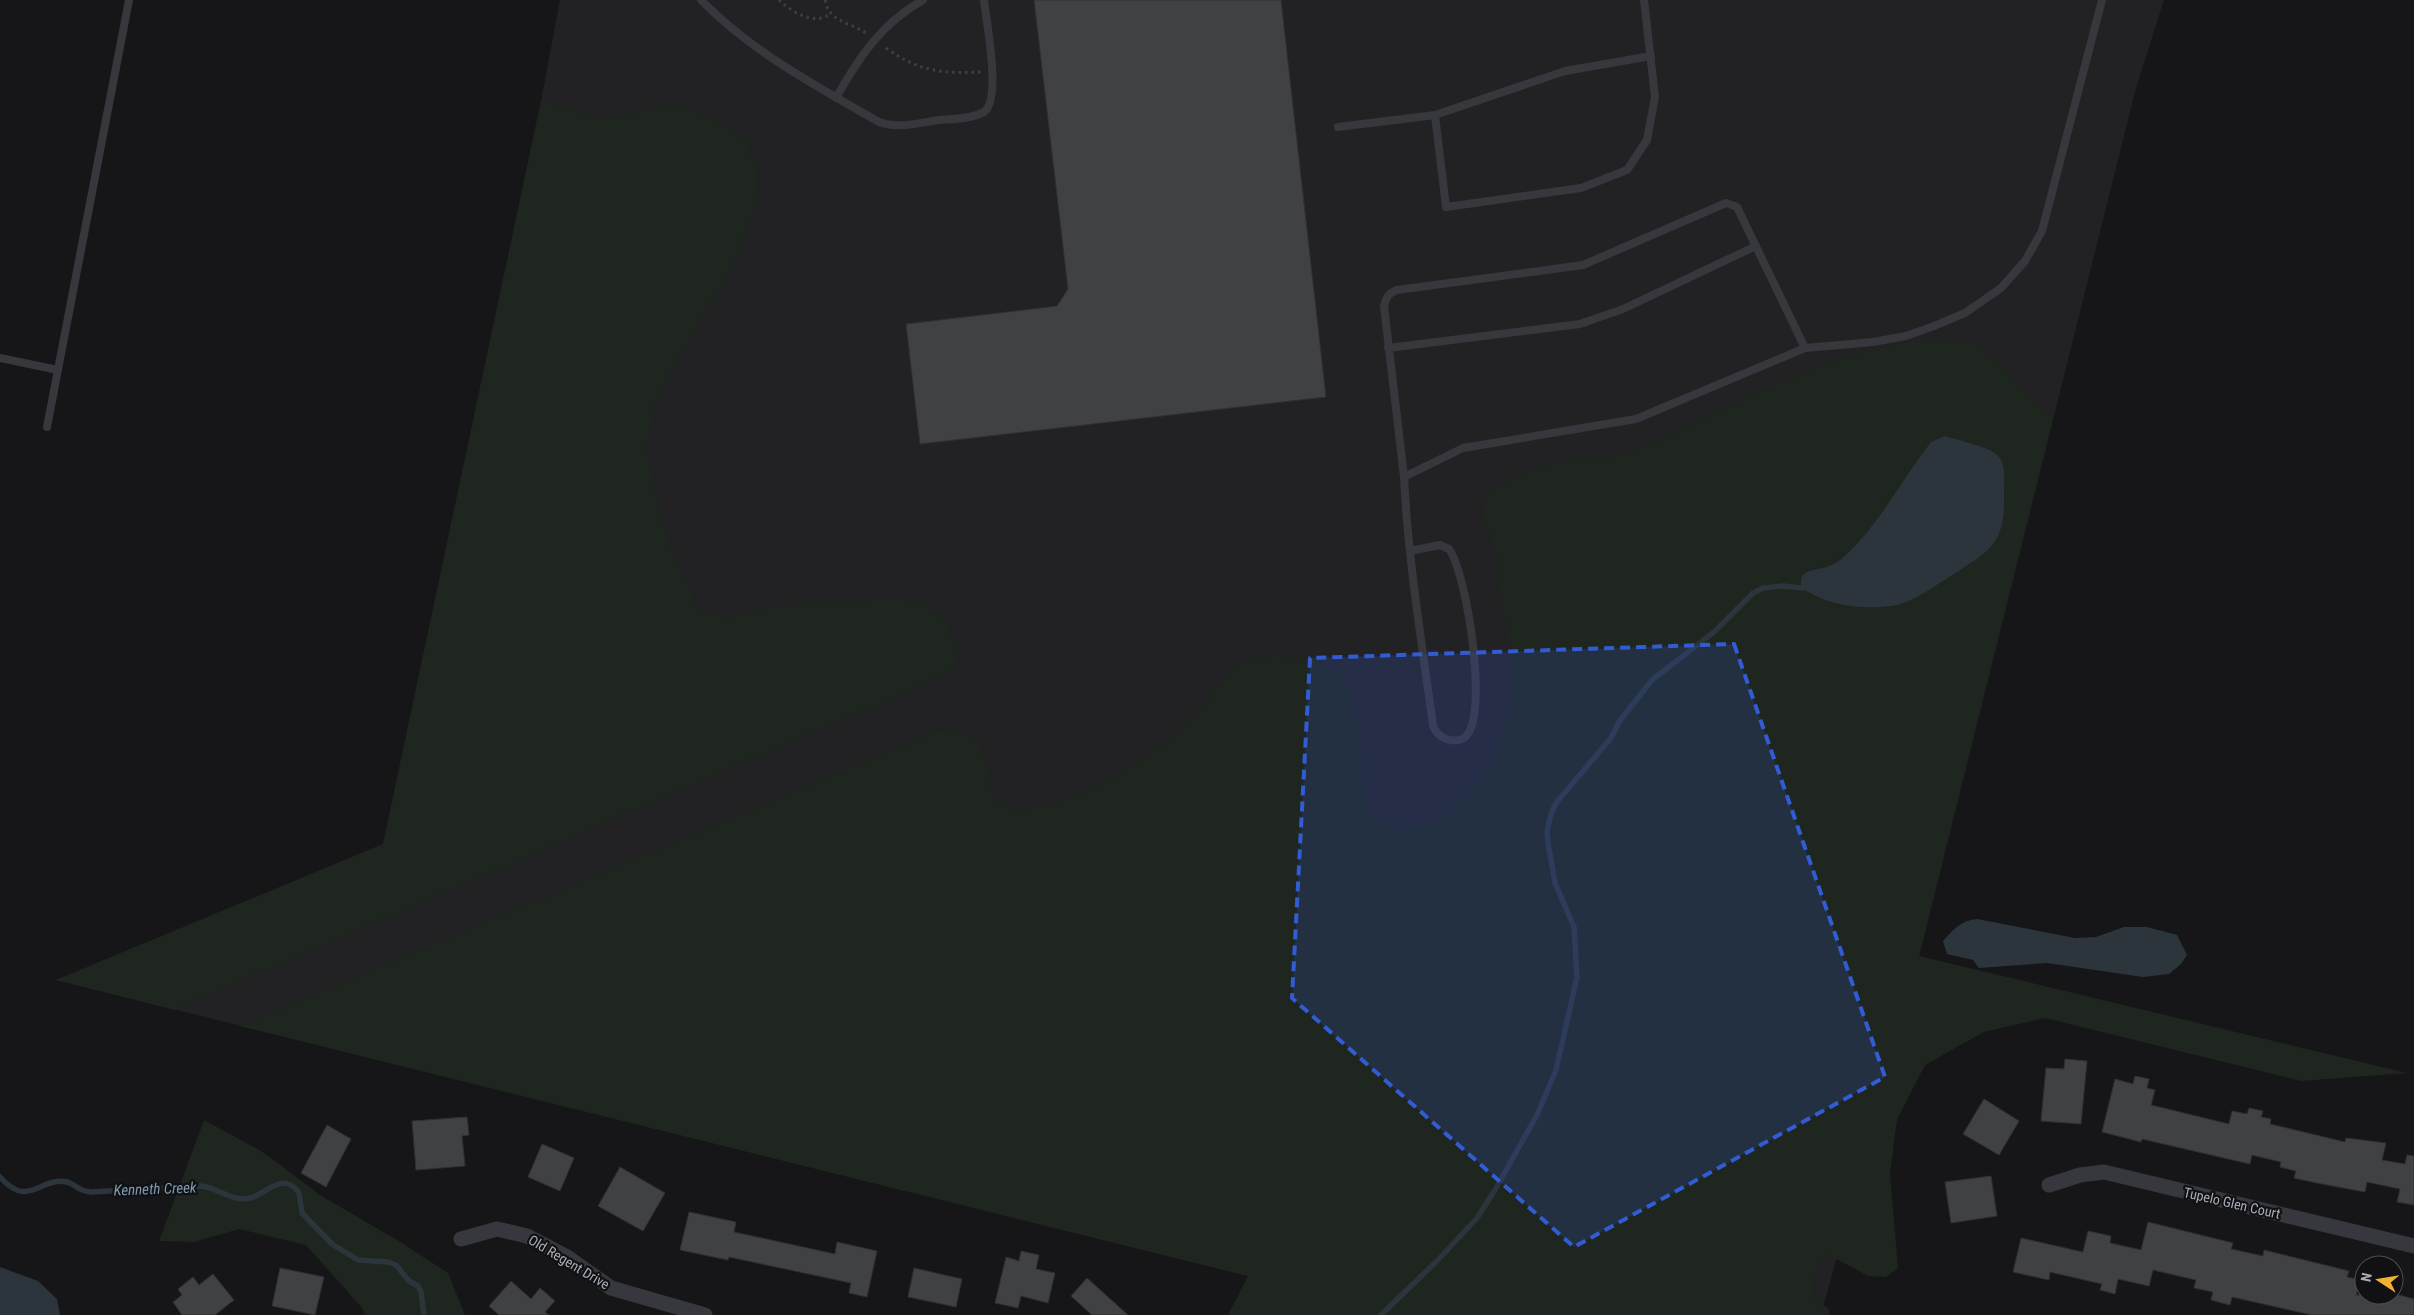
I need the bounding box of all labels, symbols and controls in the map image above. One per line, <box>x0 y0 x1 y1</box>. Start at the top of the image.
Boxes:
water label: Kenneth Creek <box>113 1179 197 1199</box>
street label: Tupelo Glen Court <box>2182 1184 2282 1222</box>
street label: Old Regent Drive <box>526 1232 613 1293</box>
north arrow <box>2354 1255 2404 1305</box>
text: N <box>2358 1271 2375 1283</box>

